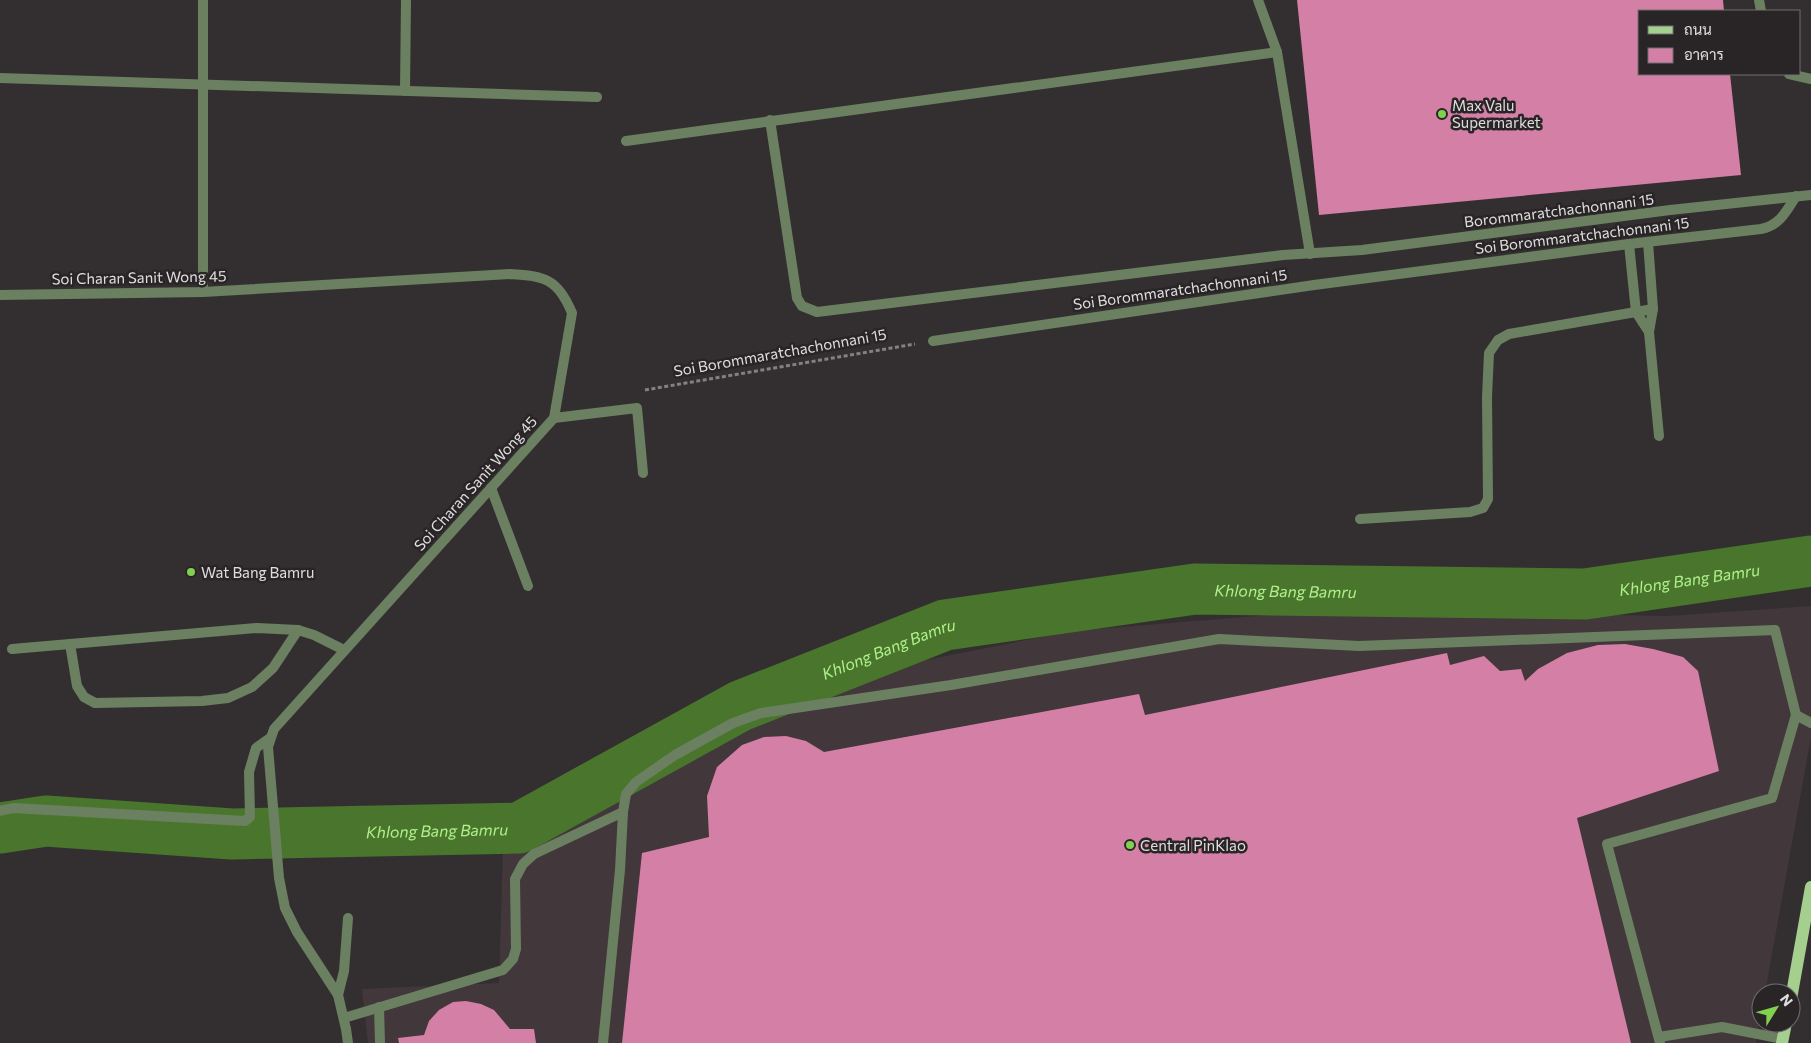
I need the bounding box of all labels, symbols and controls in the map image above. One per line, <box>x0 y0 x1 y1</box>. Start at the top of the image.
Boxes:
legend <box>1638 10 1801 75</box>
text: ถนน <box>1684 20 1712 38</box>
text: อาคาร <box>1684 45 1724 63</box>
place label: Max Valu Supermarket <box>1452 96 1541 131</box>
marker: Max Valu Supermarket <box>1436 108 1448 120</box>
street label: Borommaratchachonnani 15 <box>1463 189 1655 231</box>
street label: Soi Borommaratchachonnani 15 <box>1474 213 1690 257</box>
street label: Soi Borommaratchachonnani 15 <box>1072 265 1288 313</box>
street label: Soi Charan Sanit Wong 45 <box>51 266 227 288</box>
street label: Soi Borommaratchachonnani 15 <box>672 324 888 380</box>
street label: Soi Charan Sanit Wong 45 <box>410 412 540 554</box>
water label: Khlong Bang Bamru <box>1618 559 1761 598</box>
place label: Wat Bang Bamru <box>201 563 315 581</box>
marker: Wat Bang Bamru <box>185 566 197 578</box>
water label: Khlong Bang Bamru <box>1214 580 1357 601</box>
water label: Khlong Bang Bamru <box>819 614 956 682</box>
water label: Khlong Bang Bamru <box>366 819 508 841</box>
place label: Central PinKlao <box>1140 836 1246 854</box>
marker: Central PinKlao <box>1124 839 1136 851</box>
north arrow <box>1751 983 1801 1033</box>
text: N <box>1777 991 1797 1009</box>

